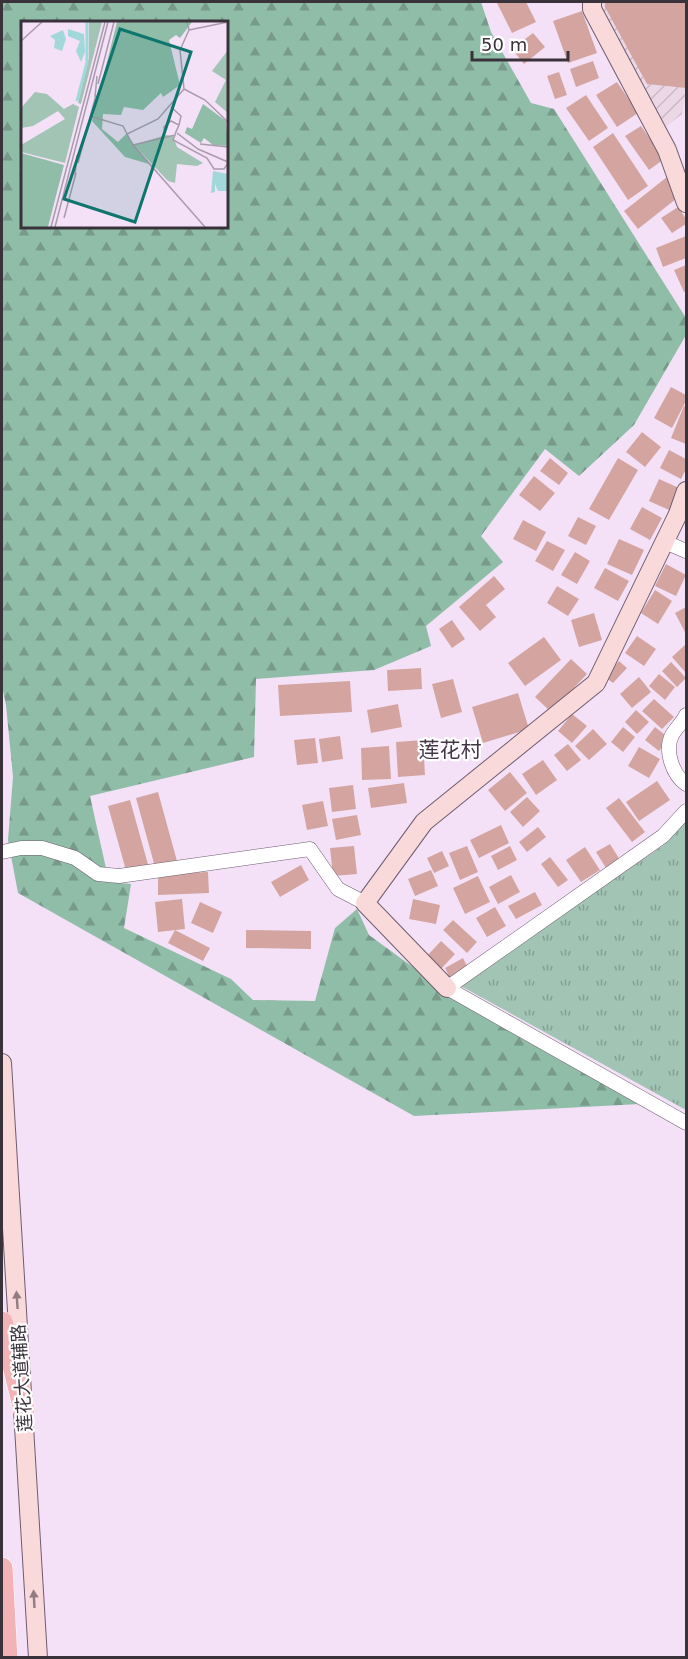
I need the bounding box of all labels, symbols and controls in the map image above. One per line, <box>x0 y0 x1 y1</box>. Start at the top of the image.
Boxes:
inset map <box>21 21 228 228</box>
scale bar <box>472 24 568 62</box>
text: 50 m <box>481 34 527 55</box>
district label: 莲花村 <box>419 738 482 762</box>
one-way arrow <box>12 1290 21 1309</box>
street label: 莲花大道辅路 <box>7 1323 36 1433</box>
one-way arrow <box>30 1590 39 1609</box>

